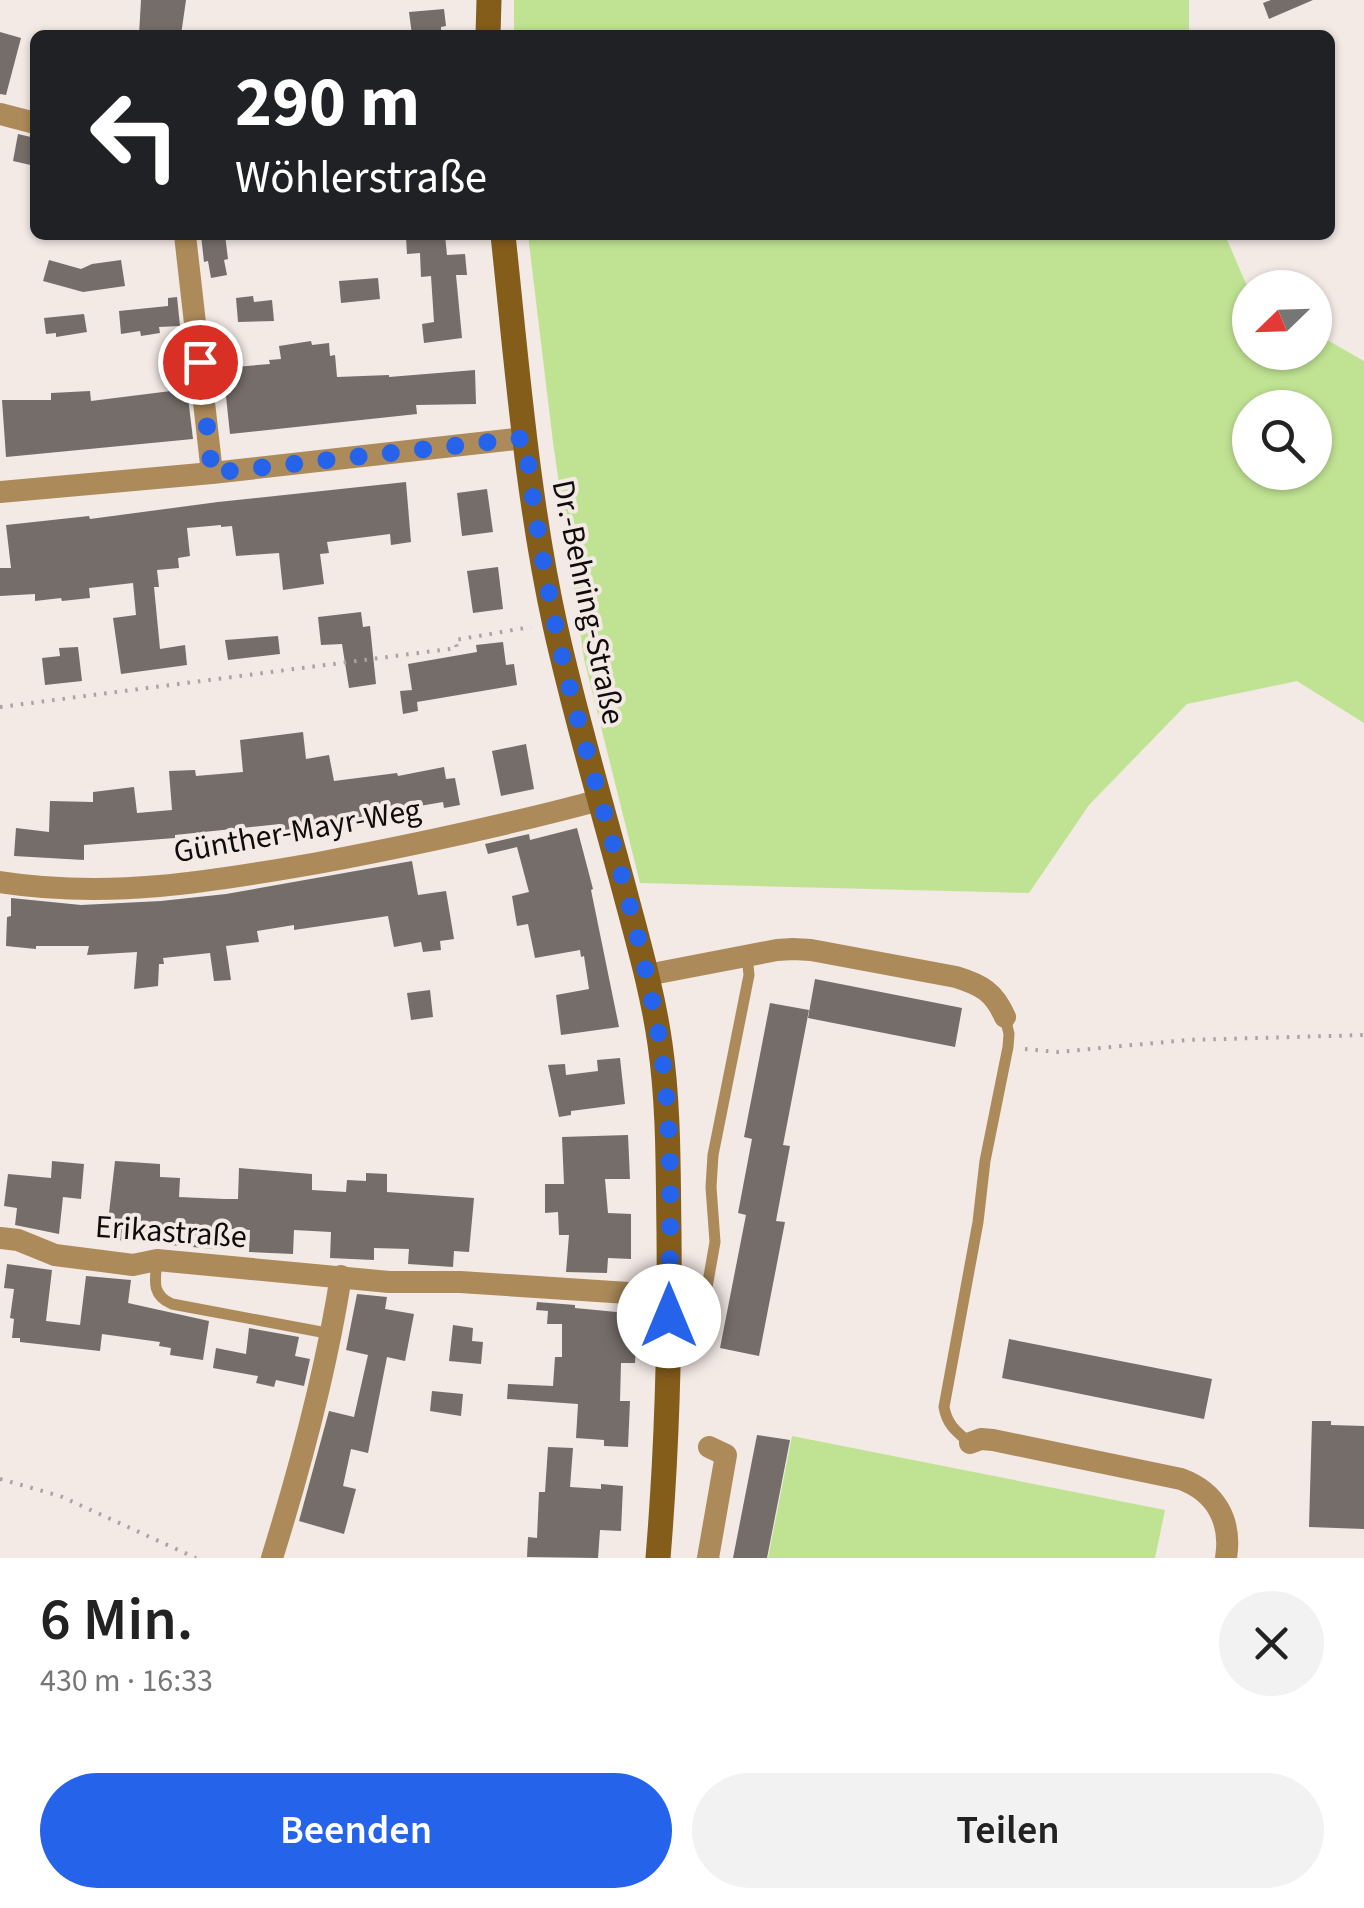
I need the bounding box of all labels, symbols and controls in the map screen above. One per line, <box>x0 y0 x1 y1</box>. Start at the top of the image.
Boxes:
text: 290 m <box>235 53 420 153</box>
icon: left <box>70 70 200 200</box>
text: Wöhlerstraße <box>235 146 487 210</box>
north arrow <box>1232 270 1332 370</box>
map controls <box>1232 270 1332 490</box>
pin <box>158 320 243 405</box>
icon: arrive <box>173 335 228 390</box>
button: search <box>1232 390 1332 490</box>
street label: Dr.-Behring-Straße <box>540 476 636 729</box>
street label: Günther-Mayr-Weg <box>170 787 424 875</box>
street label: Erikastraße <box>94 1204 248 1260</box>
position arrow <box>617 1264 721 1368</box>
text: 6 Min. <box>40 1578 193 1663</box>
button: close <box>1219 1591 1324 1696</box>
text: 430 m · 16:33 <box>40 1658 213 1704</box>
button: Beenden <box>40 1773 672 1888</box>
button: Teilen <box>692 1773 1324 1888</box>

